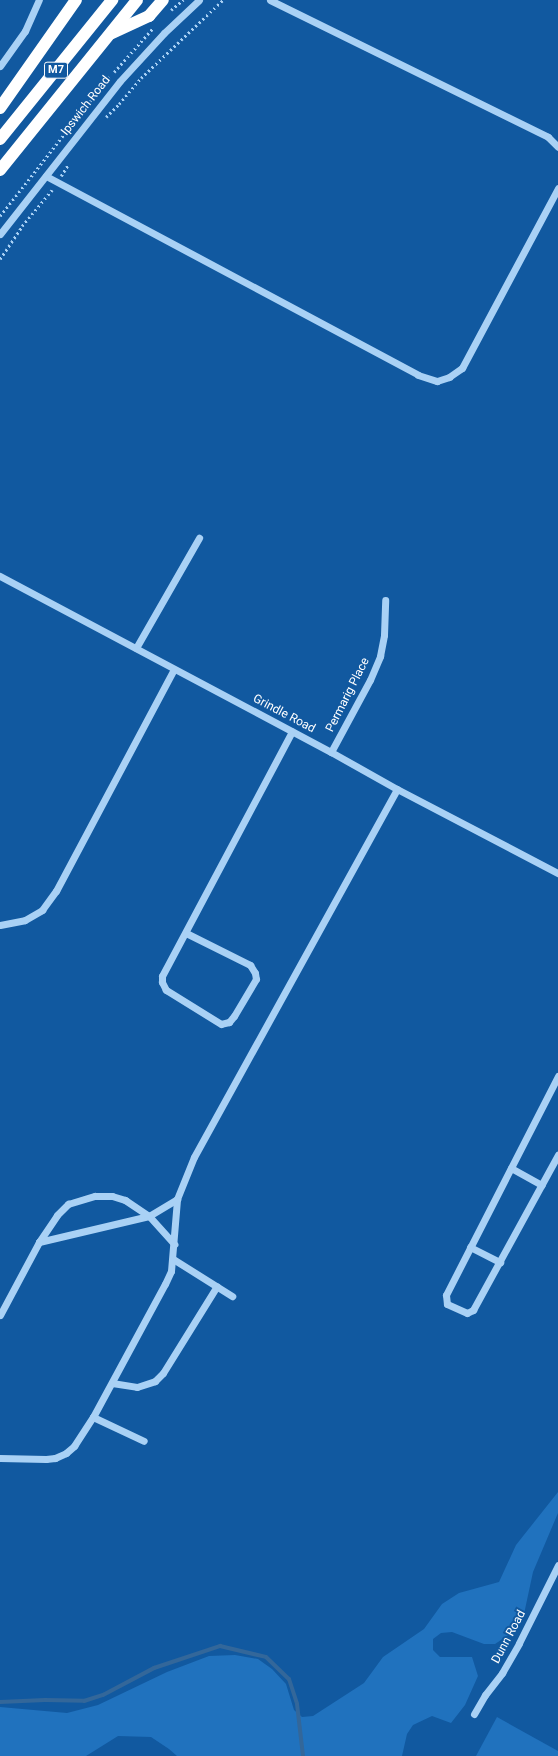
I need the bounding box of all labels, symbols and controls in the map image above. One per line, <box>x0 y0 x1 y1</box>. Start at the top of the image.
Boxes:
road number: M7 <box>44 61 68 79</box>
street label: Ipswich Road <box>58 73 114 139</box>
street label: Permarig Place <box>323 655 373 735</box>
street label: Grindle Road <box>250 692 318 736</box>
street label: Dunn Road <box>489 1608 529 1666</box>

